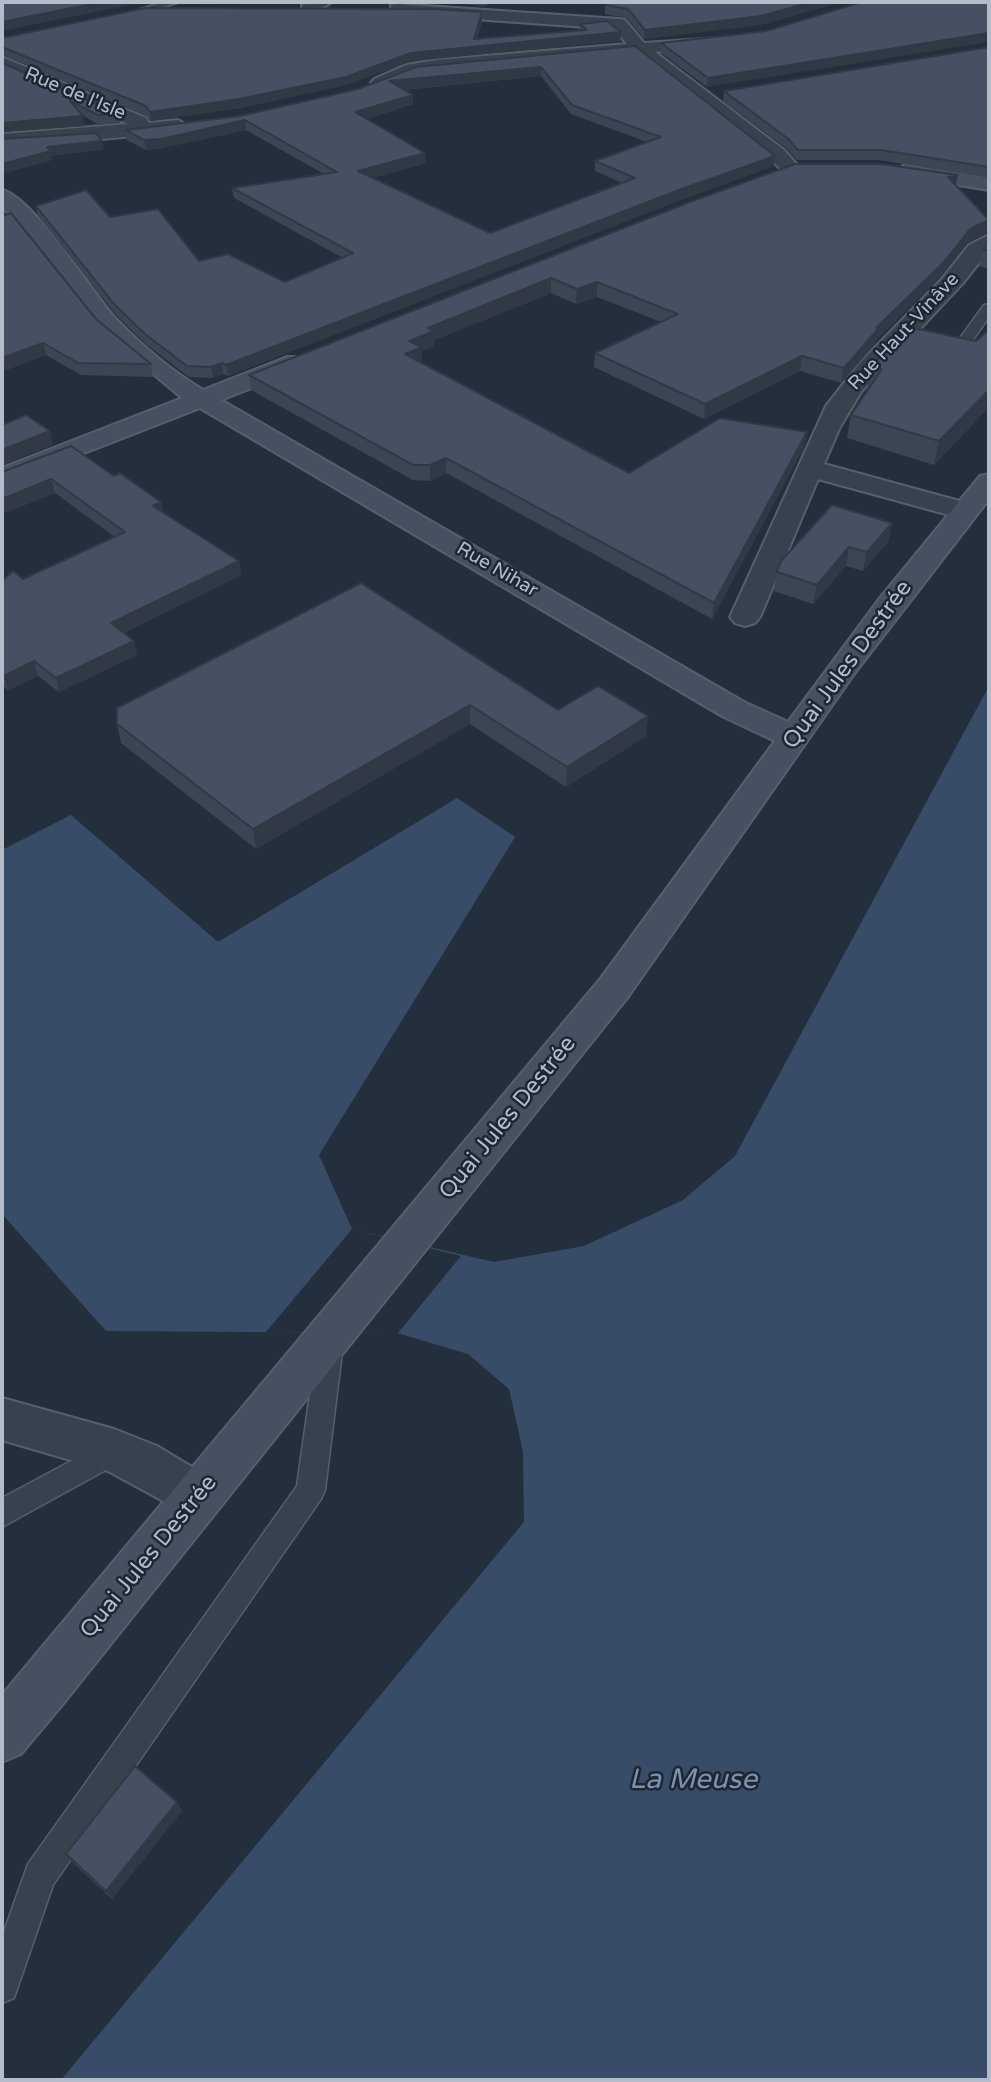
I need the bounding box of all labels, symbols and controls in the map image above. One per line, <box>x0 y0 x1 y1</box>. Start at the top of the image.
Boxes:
street label: Rue de l'Isle <box>21 63 129 125</box>
street label: Rue Haut-Vinâve <box>844 269 964 395</box>
street label: Rue Nihar <box>452 538 542 602</box>
street label: Quai Jules Destrée <box>778 575 918 755</box>
street label: Quai Jules Destrée <box>434 1031 582 1205</box>
street label: Quai Jules Destrée <box>75 1470 223 1644</box>
water label: La Meuse <box>629 1764 757 1798</box>

